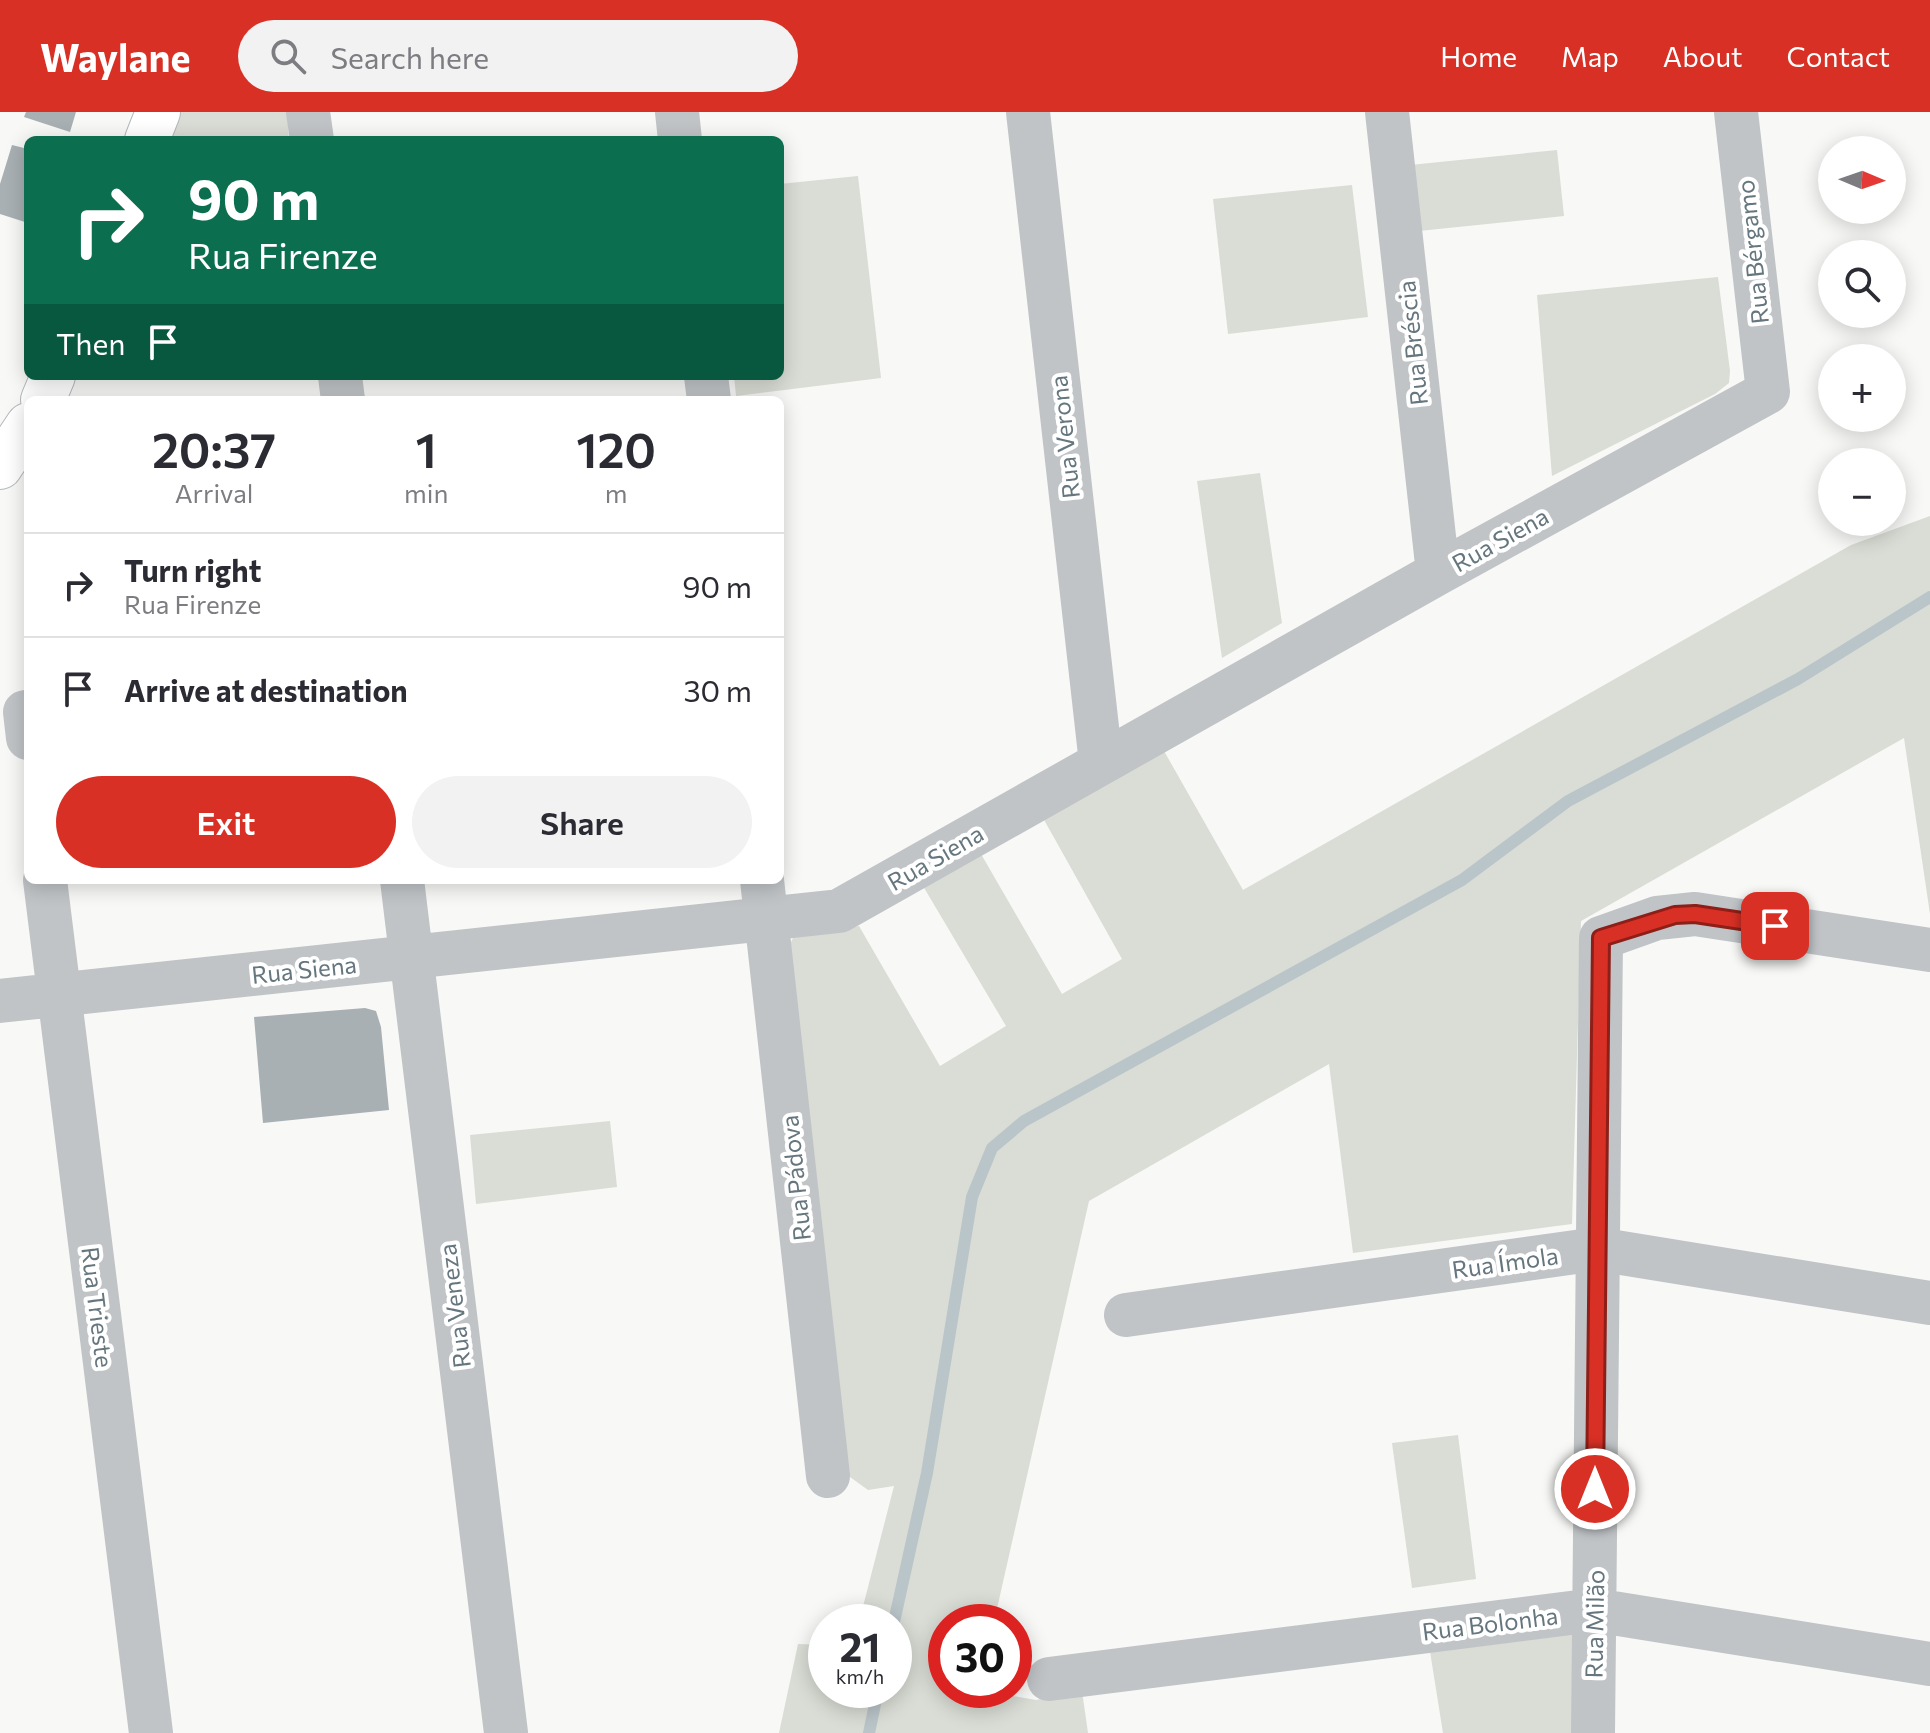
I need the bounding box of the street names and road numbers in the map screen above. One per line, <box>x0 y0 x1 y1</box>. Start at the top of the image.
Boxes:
street label: Rua Bérgamo <box>1730 178 1774 326</box>
street label: Rua Bréscia <box>1391 279 1433 407</box>
street label: Rua Verona <box>1043 374 1085 500</box>
street label: Rua Siena <box>1447 501 1553 577</box>
street label: Rua Siena <box>882 818 988 896</box>
street label: Rua Siena <box>250 949 358 989</box>
street label: Rua Pádova <box>774 1114 816 1242</box>
street label: Rua Ímola <box>1450 1240 1560 1284</box>
street label: Rua Veneza <box>432 1242 476 1370</box>
street label: Rua Trieste <box>76 1245 120 1369</box>
street label: Rua Milão <box>1579 1569 1609 1679</box>
street label: Rua Bolonha <box>1420 1600 1560 1646</box>

